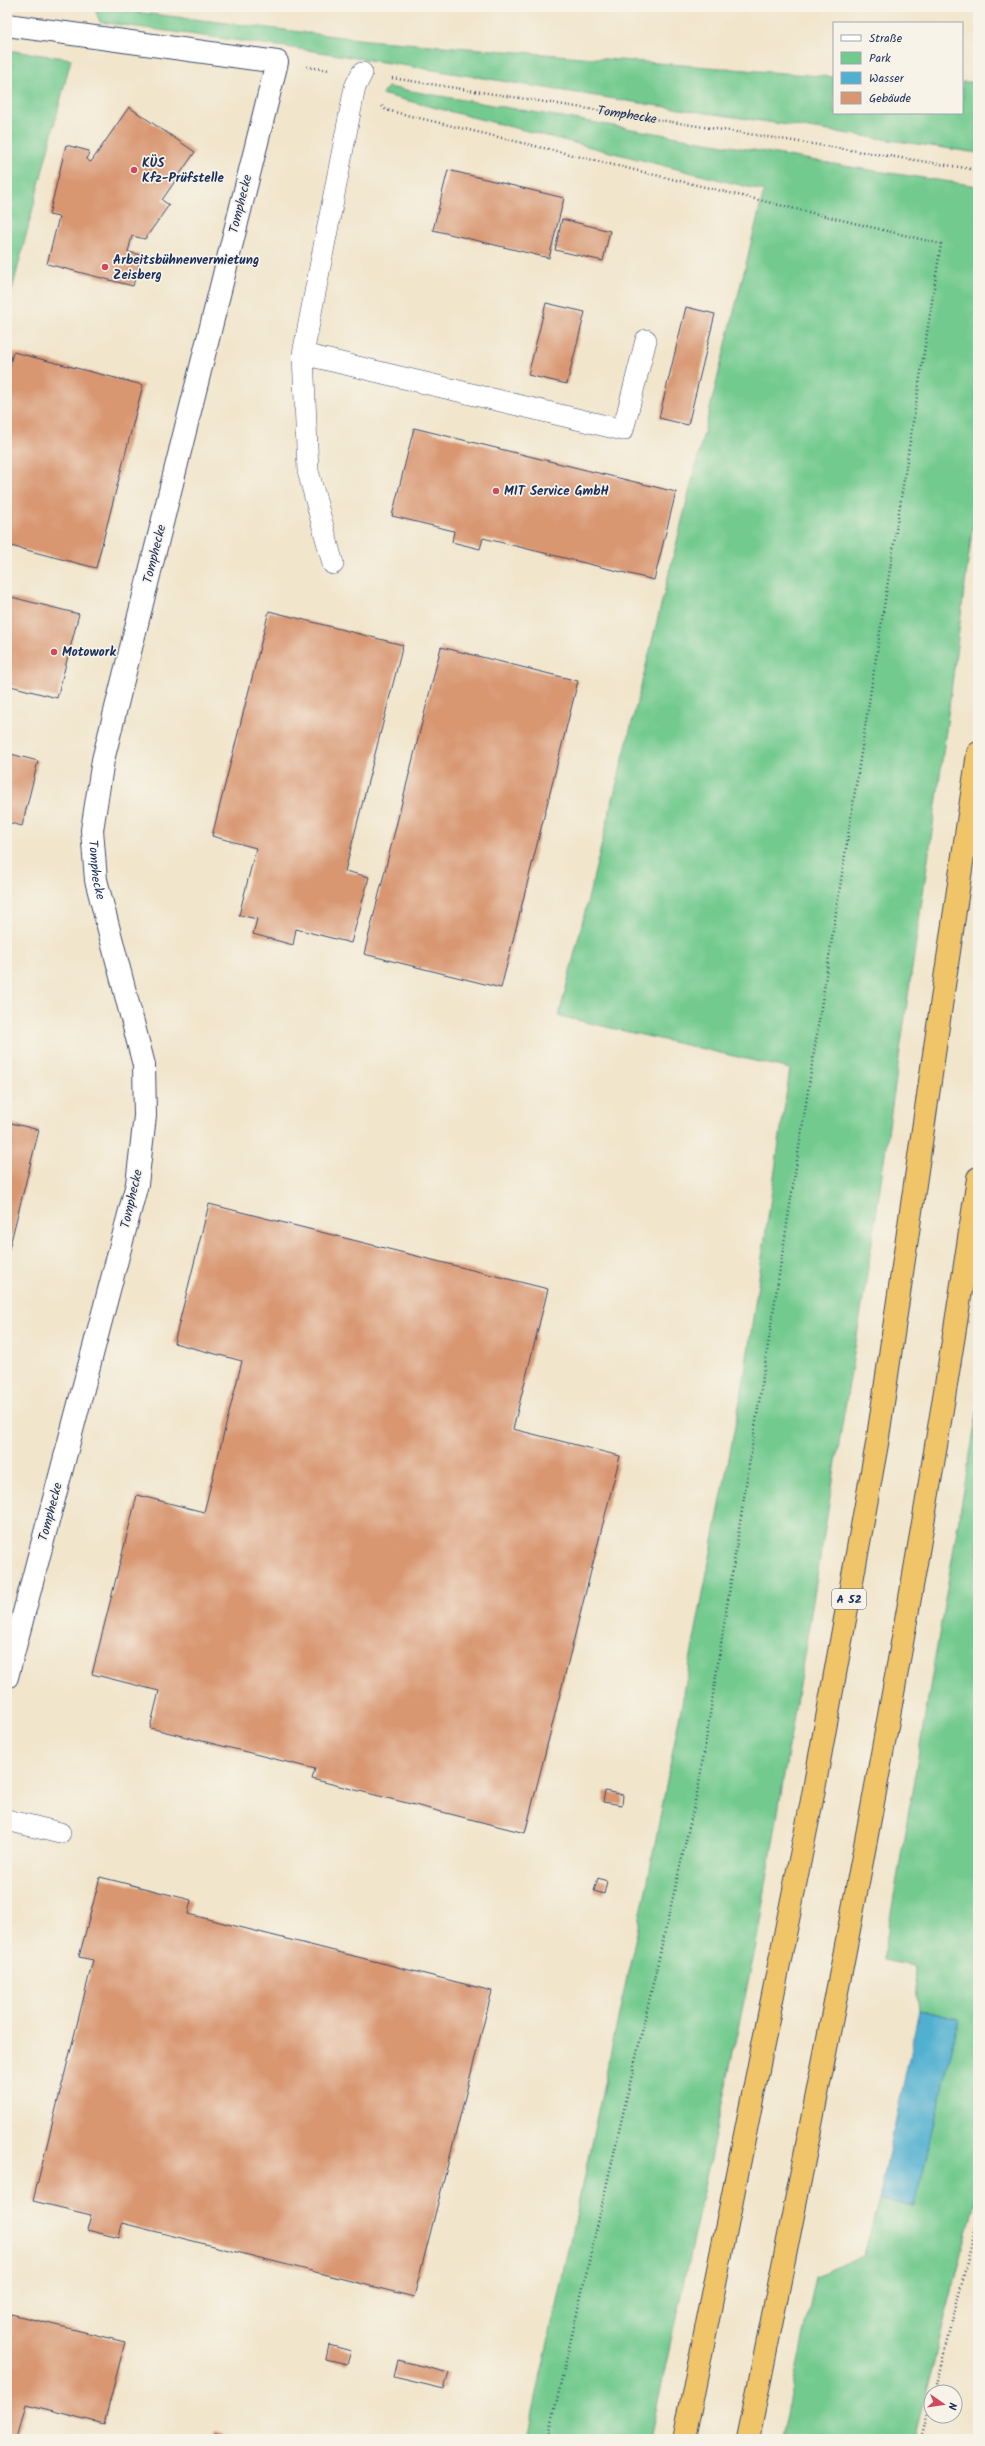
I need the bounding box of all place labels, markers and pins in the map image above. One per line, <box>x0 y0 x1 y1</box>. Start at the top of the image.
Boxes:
place label: KÜS Kfz-Prüfstelle <box>142 153 225 189</box>
marker: KÜS Kfz-Prüfstelle <box>129 165 139 175</box>
place label: Arbeitsbühnenvermietung Zeisberg <box>113 250 259 286</box>
marker: Arbeitsbühnenvermietung Zeisberg <box>100 262 110 272</box>
place label: MIT Service GmbH <box>504 481 609 502</box>
marker: MIT Service GmbH <box>491 486 501 496</box>
place label: Motowork <box>62 642 116 663</box>
marker: Motowork <box>49 647 59 657</box>

